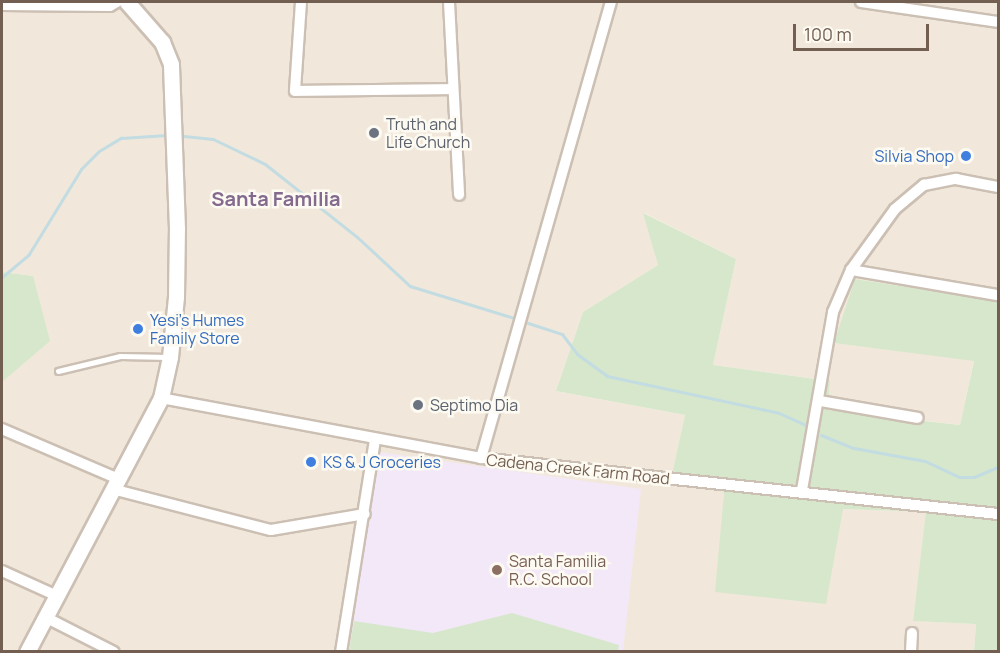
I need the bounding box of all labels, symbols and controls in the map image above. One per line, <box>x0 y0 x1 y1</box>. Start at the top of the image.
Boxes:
scale bar <box>796 12 932 50</box>
text: 100 m <box>804 22 852 46</box>
place label: Truth and Life Church <box>386 114 470 152</box>
marker: Truth and Life Church <box>367 126 381 140</box>
place label: Silvia Shop <box>874 146 954 166</box>
marker: Silvia Shop <box>959 149 973 163</box>
district label: Santa Familia <box>211 186 341 210</box>
place label: Yesi's Humes Family Store <box>150 310 244 348</box>
marker: Yesi's Humes Family Store <box>131 322 145 336</box>
place label: Septimo Dia <box>430 395 518 415</box>
marker: Septimo Dia <box>411 398 425 412</box>
street label: Cadena Creek Farm Road <box>485 450 671 488</box>
place label: KS & J Groceries <box>323 452 441 472</box>
marker: KS & J Groceries <box>304 455 318 469</box>
place label: Santa Familia R.C. School <box>509 551 606 589</box>
marker: Santa Familia R.C. School <box>490 563 504 577</box>

